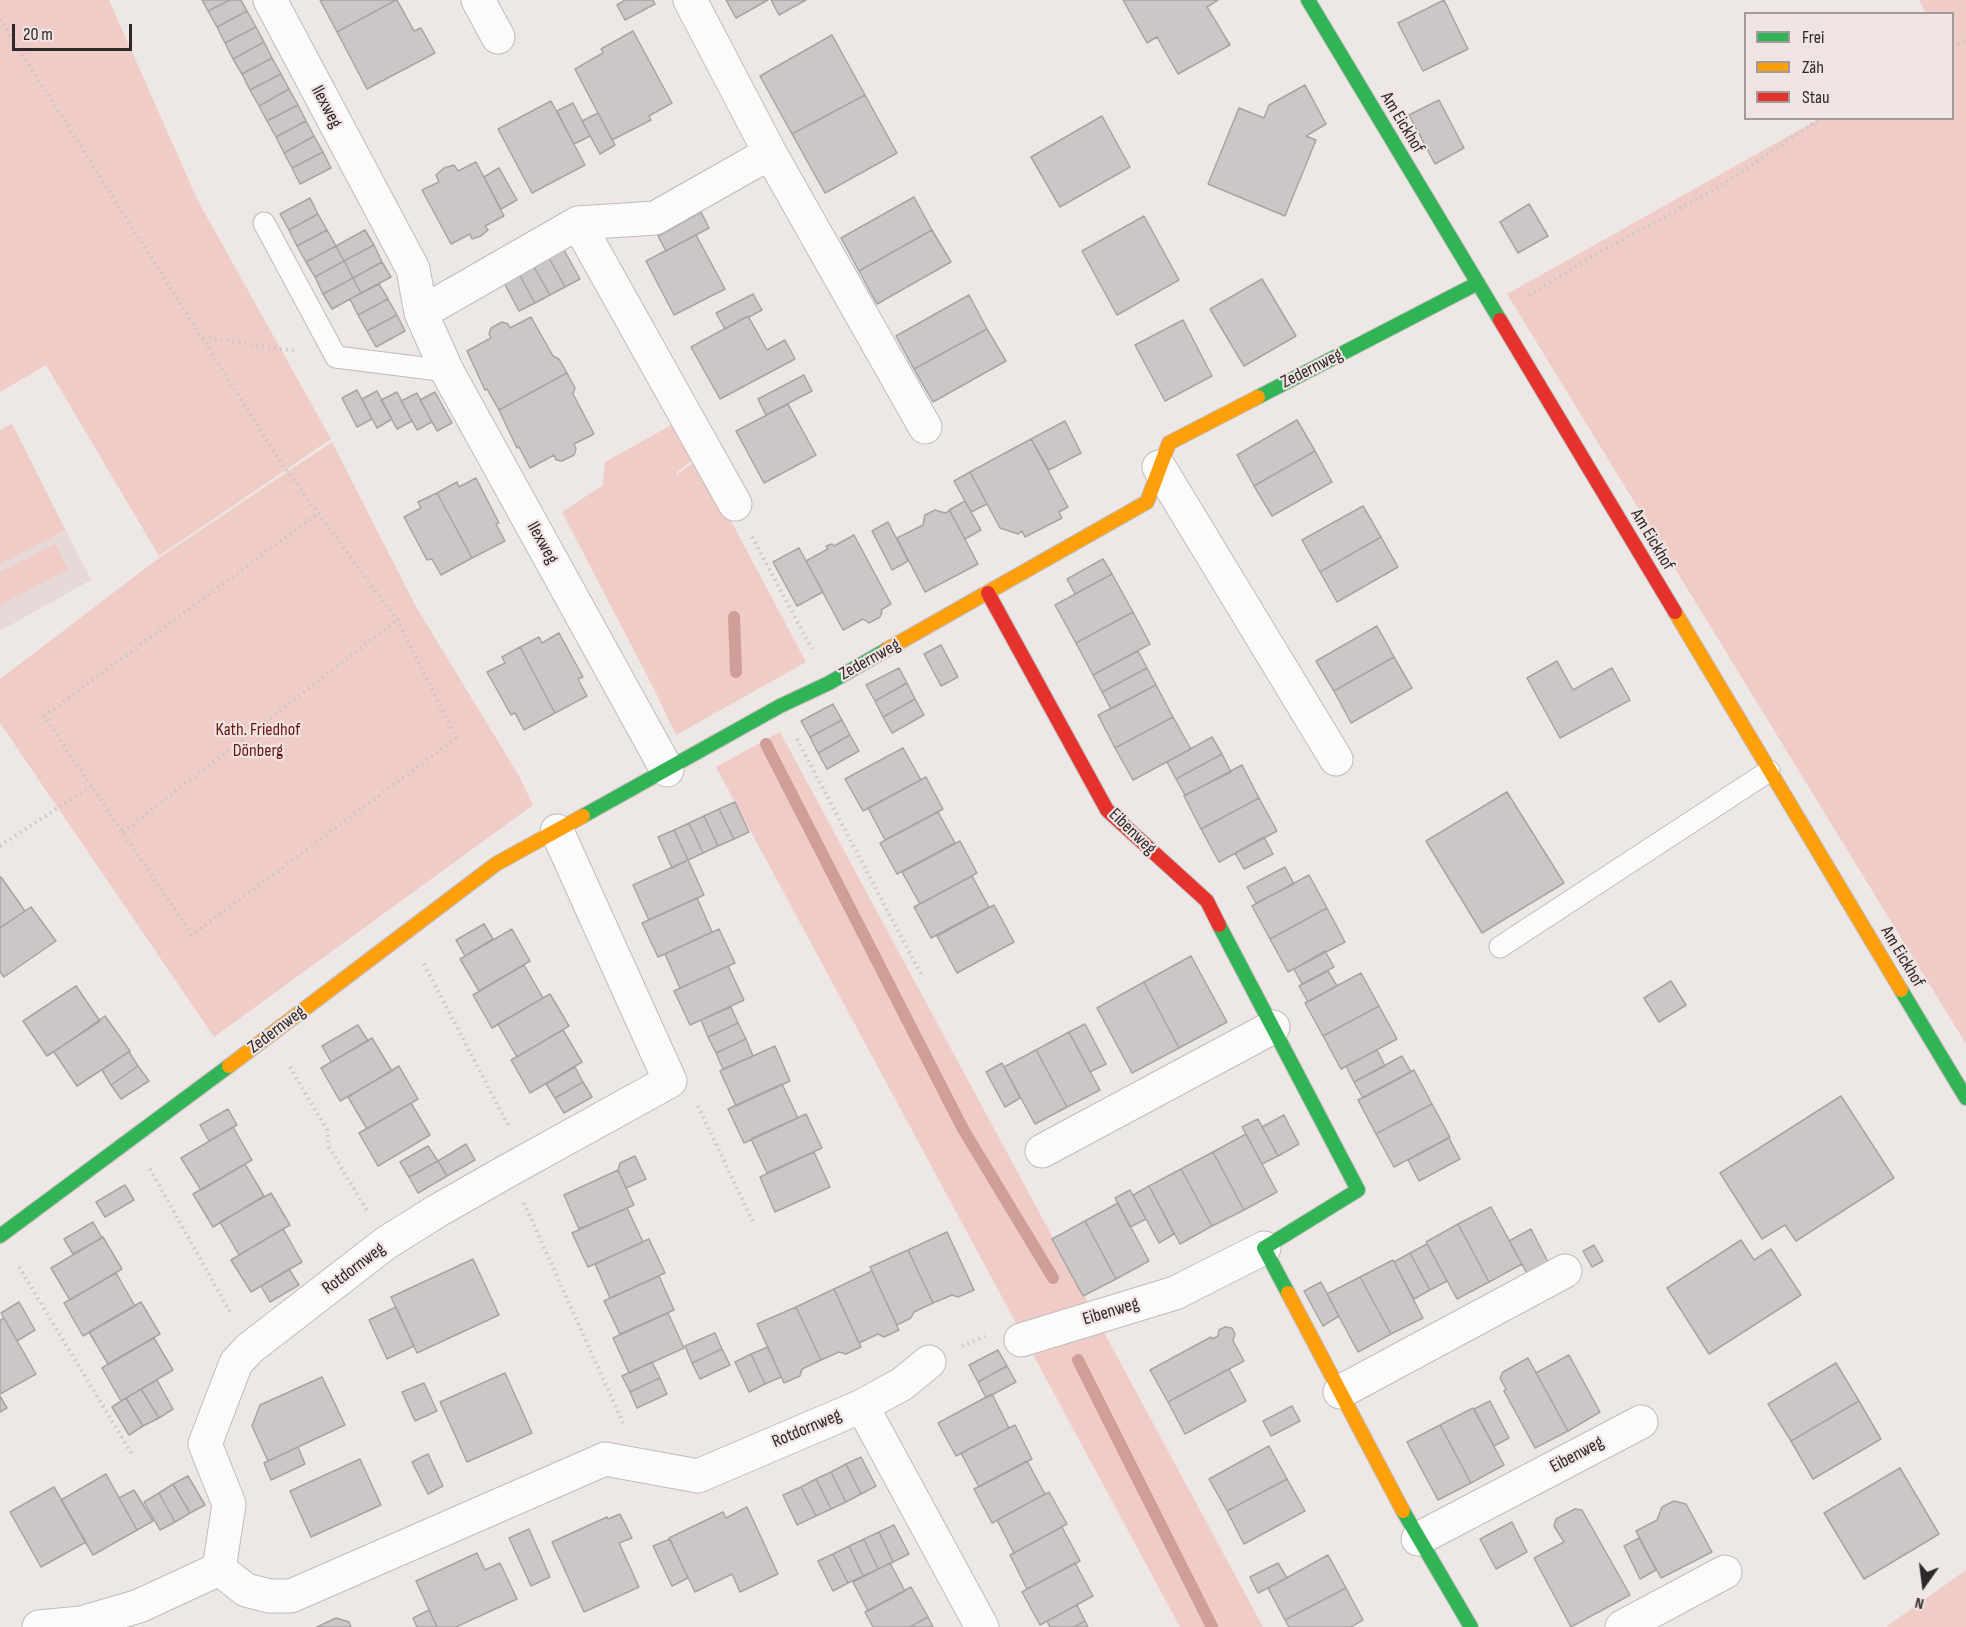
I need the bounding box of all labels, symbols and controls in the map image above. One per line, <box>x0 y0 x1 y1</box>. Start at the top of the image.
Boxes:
scale bar <box>15 12 135 50</box>
legend <box>1744 12 1954 120</box>
text: 20 m <box>23 24 53 45</box>
text: Frei <box>1802 27 1824 48</box>
text: Zäh <box>1802 57 1824 78</box>
street label: Ilexweg <box>306 82 346 132</box>
text: Stau <box>1802 87 1830 108</box>
street label: Am Eickhof <box>1375 88 1429 158</box>
street label: Zedernweg <box>1278 344 1346 394</box>
street label: Am Eickhof <box>1625 505 1679 575</box>
street label: Ilexweg <box>522 518 562 568</box>
street label: Zedernweg <box>836 634 904 686</box>
park label: Kath. Friedhof Dönberg <box>216 719 300 762</box>
street label: Eibenweg <box>1104 804 1160 860</box>
street label: Am Eickhof <box>1875 922 1929 992</box>
street label: Zedernweg <box>244 1001 310 1059</box>
street label: Rotdornweg <box>318 1238 390 1300</box>
street label: Eibenweg <box>1080 1293 1142 1331</box>
street label: Rotdornweg <box>769 1405 845 1453</box>
street label: Eibenweg <box>1546 1432 1608 1478</box>
north arrow <box>1894 1555 1954 1615</box>
text: N <box>1913 1593 1926 1613</box>

